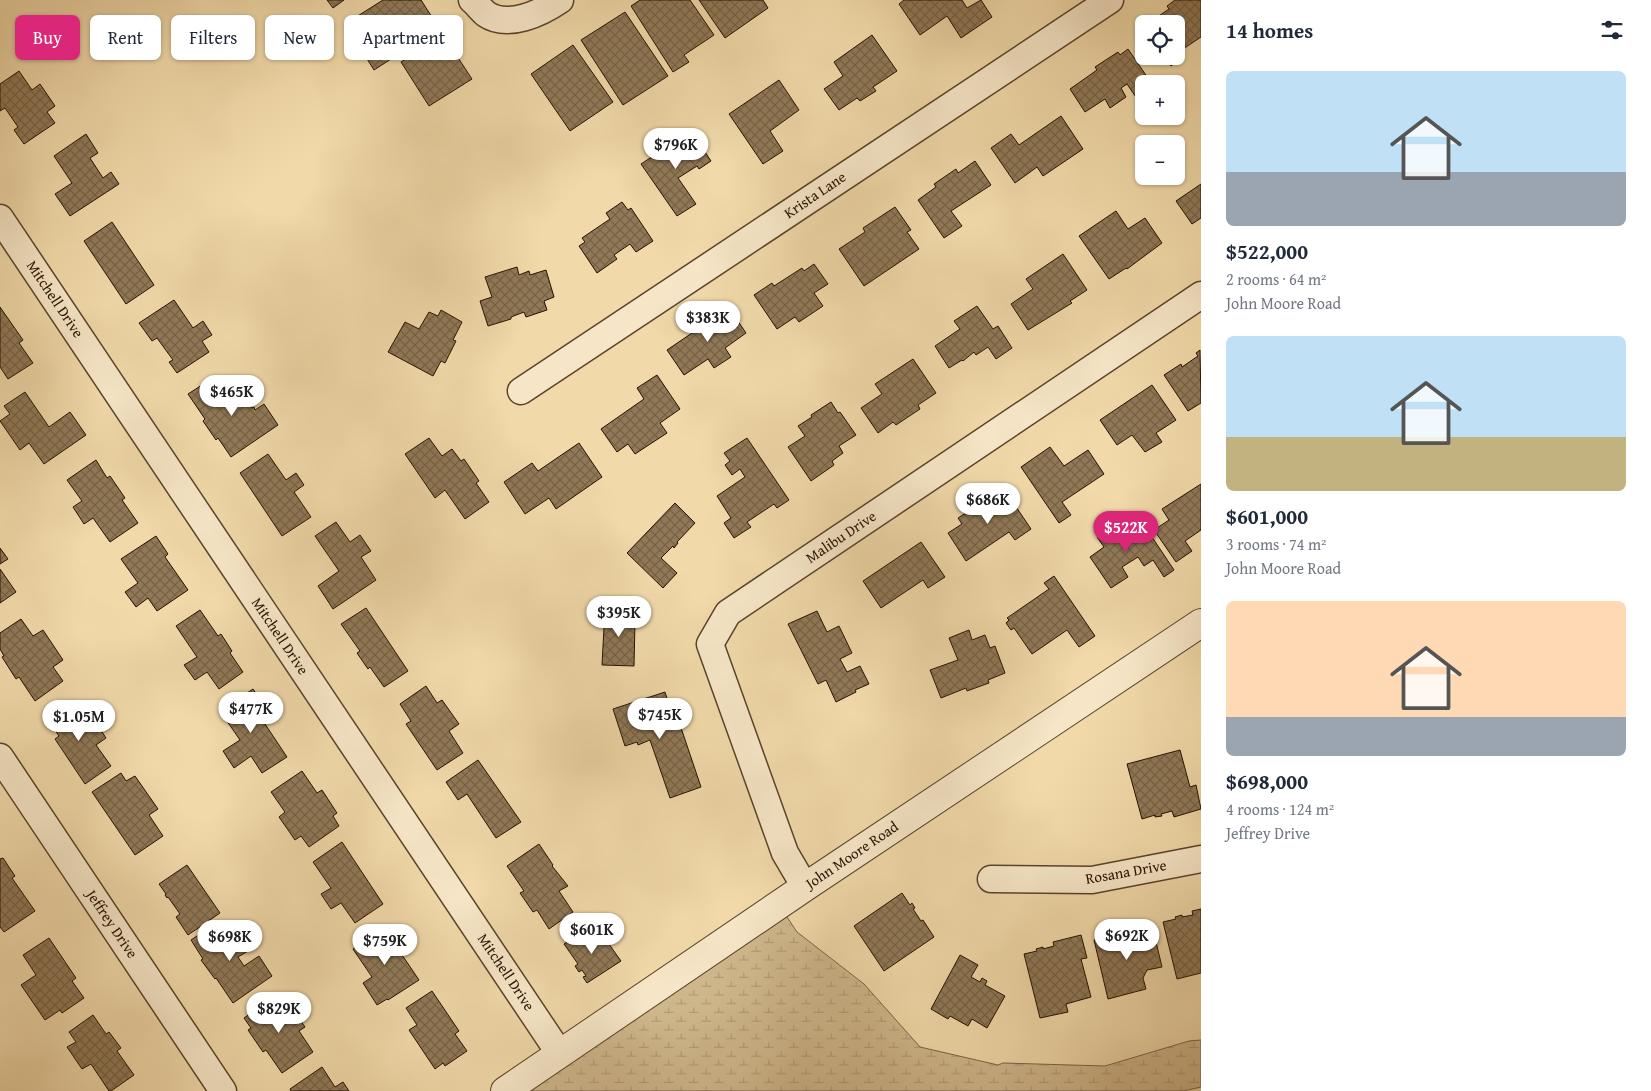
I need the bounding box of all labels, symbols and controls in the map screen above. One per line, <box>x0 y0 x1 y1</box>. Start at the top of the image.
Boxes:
chip: Buy <box>15 15 80 60</box>
chip: Rent <box>90 15 161 60</box>
chip: Filters <box>171 15 255 60</box>
chip: New <box>265 15 334 60</box>
chip: Apartment <box>344 15 463 60</box>
map controls <box>1135 15 1185 185</box>
button: locate <box>1135 15 1185 65</box>
text: 14 homes <box>1226 15 1313 46</box>
icon: filters <box>1598 16 1626 44</box>
button: + <box>1135 75 1185 125</box>
icon: home <box>1381 103 1471 193</box>
pin: $796K <box>641 128 711 170</box>
text: $796K <box>654 132 698 156</box>
button: − <box>1135 135 1185 185</box>
street label: Krista Lane <box>780 166 850 223</box>
text: $522,000 <box>1226 236 1308 267</box>
street label: Mitchell Drive <box>22 256 89 342</box>
text: 2 rooms · 64 m² <box>1226 267 1326 291</box>
text: John Moore Road <box>1226 291 1341 315</box>
pin: $383K <box>673 300 743 343</box>
text: $383K <box>686 305 730 329</box>
icon: home <box>1381 368 1471 458</box>
pin: $465K <box>197 374 267 417</box>
text: $465K <box>210 379 254 403</box>
pin: $686K <box>953 482 1023 525</box>
text: $686K <box>966 487 1010 511</box>
text: $601,000 <box>1226 501 1308 532</box>
street label: Malibu Drive <box>801 505 880 568</box>
pin: $522K <box>1091 510 1161 553</box>
text: $522K <box>1104 515 1148 539</box>
text: 3 rooms · 74 m² <box>1226 532 1326 556</box>
text: John Moore Road <box>1226 556 1341 580</box>
street label: Mitchell Drive <box>247 593 314 679</box>
pin: $395K <box>584 596 654 638</box>
text: $395K <box>597 600 641 624</box>
icon: home <box>1381 633 1471 723</box>
pin: $477K <box>216 692 286 734</box>
text: $477K <box>229 696 273 720</box>
pin: $745K <box>625 698 695 740</box>
pin: $1.05M <box>38 700 120 742</box>
text: $745K <box>638 702 682 726</box>
text: $1.05M <box>53 704 105 728</box>
text: $698,000 <box>1226 766 1308 797</box>
text: 4 rooms · 124 m² <box>1226 797 1334 821</box>
street label: John Moore Road <box>800 816 902 895</box>
text: Jeffrey Drive <box>1226 821 1310 845</box>
street label: Rosana Drive <box>1084 854 1168 889</box>
street label: Jeffrey Drive <box>81 884 143 962</box>
pin: $601K <box>557 912 627 955</box>
text: $601K <box>570 917 614 941</box>
pin: $692K <box>1092 918 1162 961</box>
pin: $698K <box>195 920 265 962</box>
text: $692K <box>1105 923 1149 947</box>
text: $698K <box>208 924 252 948</box>
pin: $759K <box>350 924 420 966</box>
text: $759K <box>363 928 407 952</box>
street label: Mitchell Drive <box>473 929 540 1015</box>
pin: $829K <box>244 992 314 1034</box>
text: $829K <box>257 996 301 1020</box>

